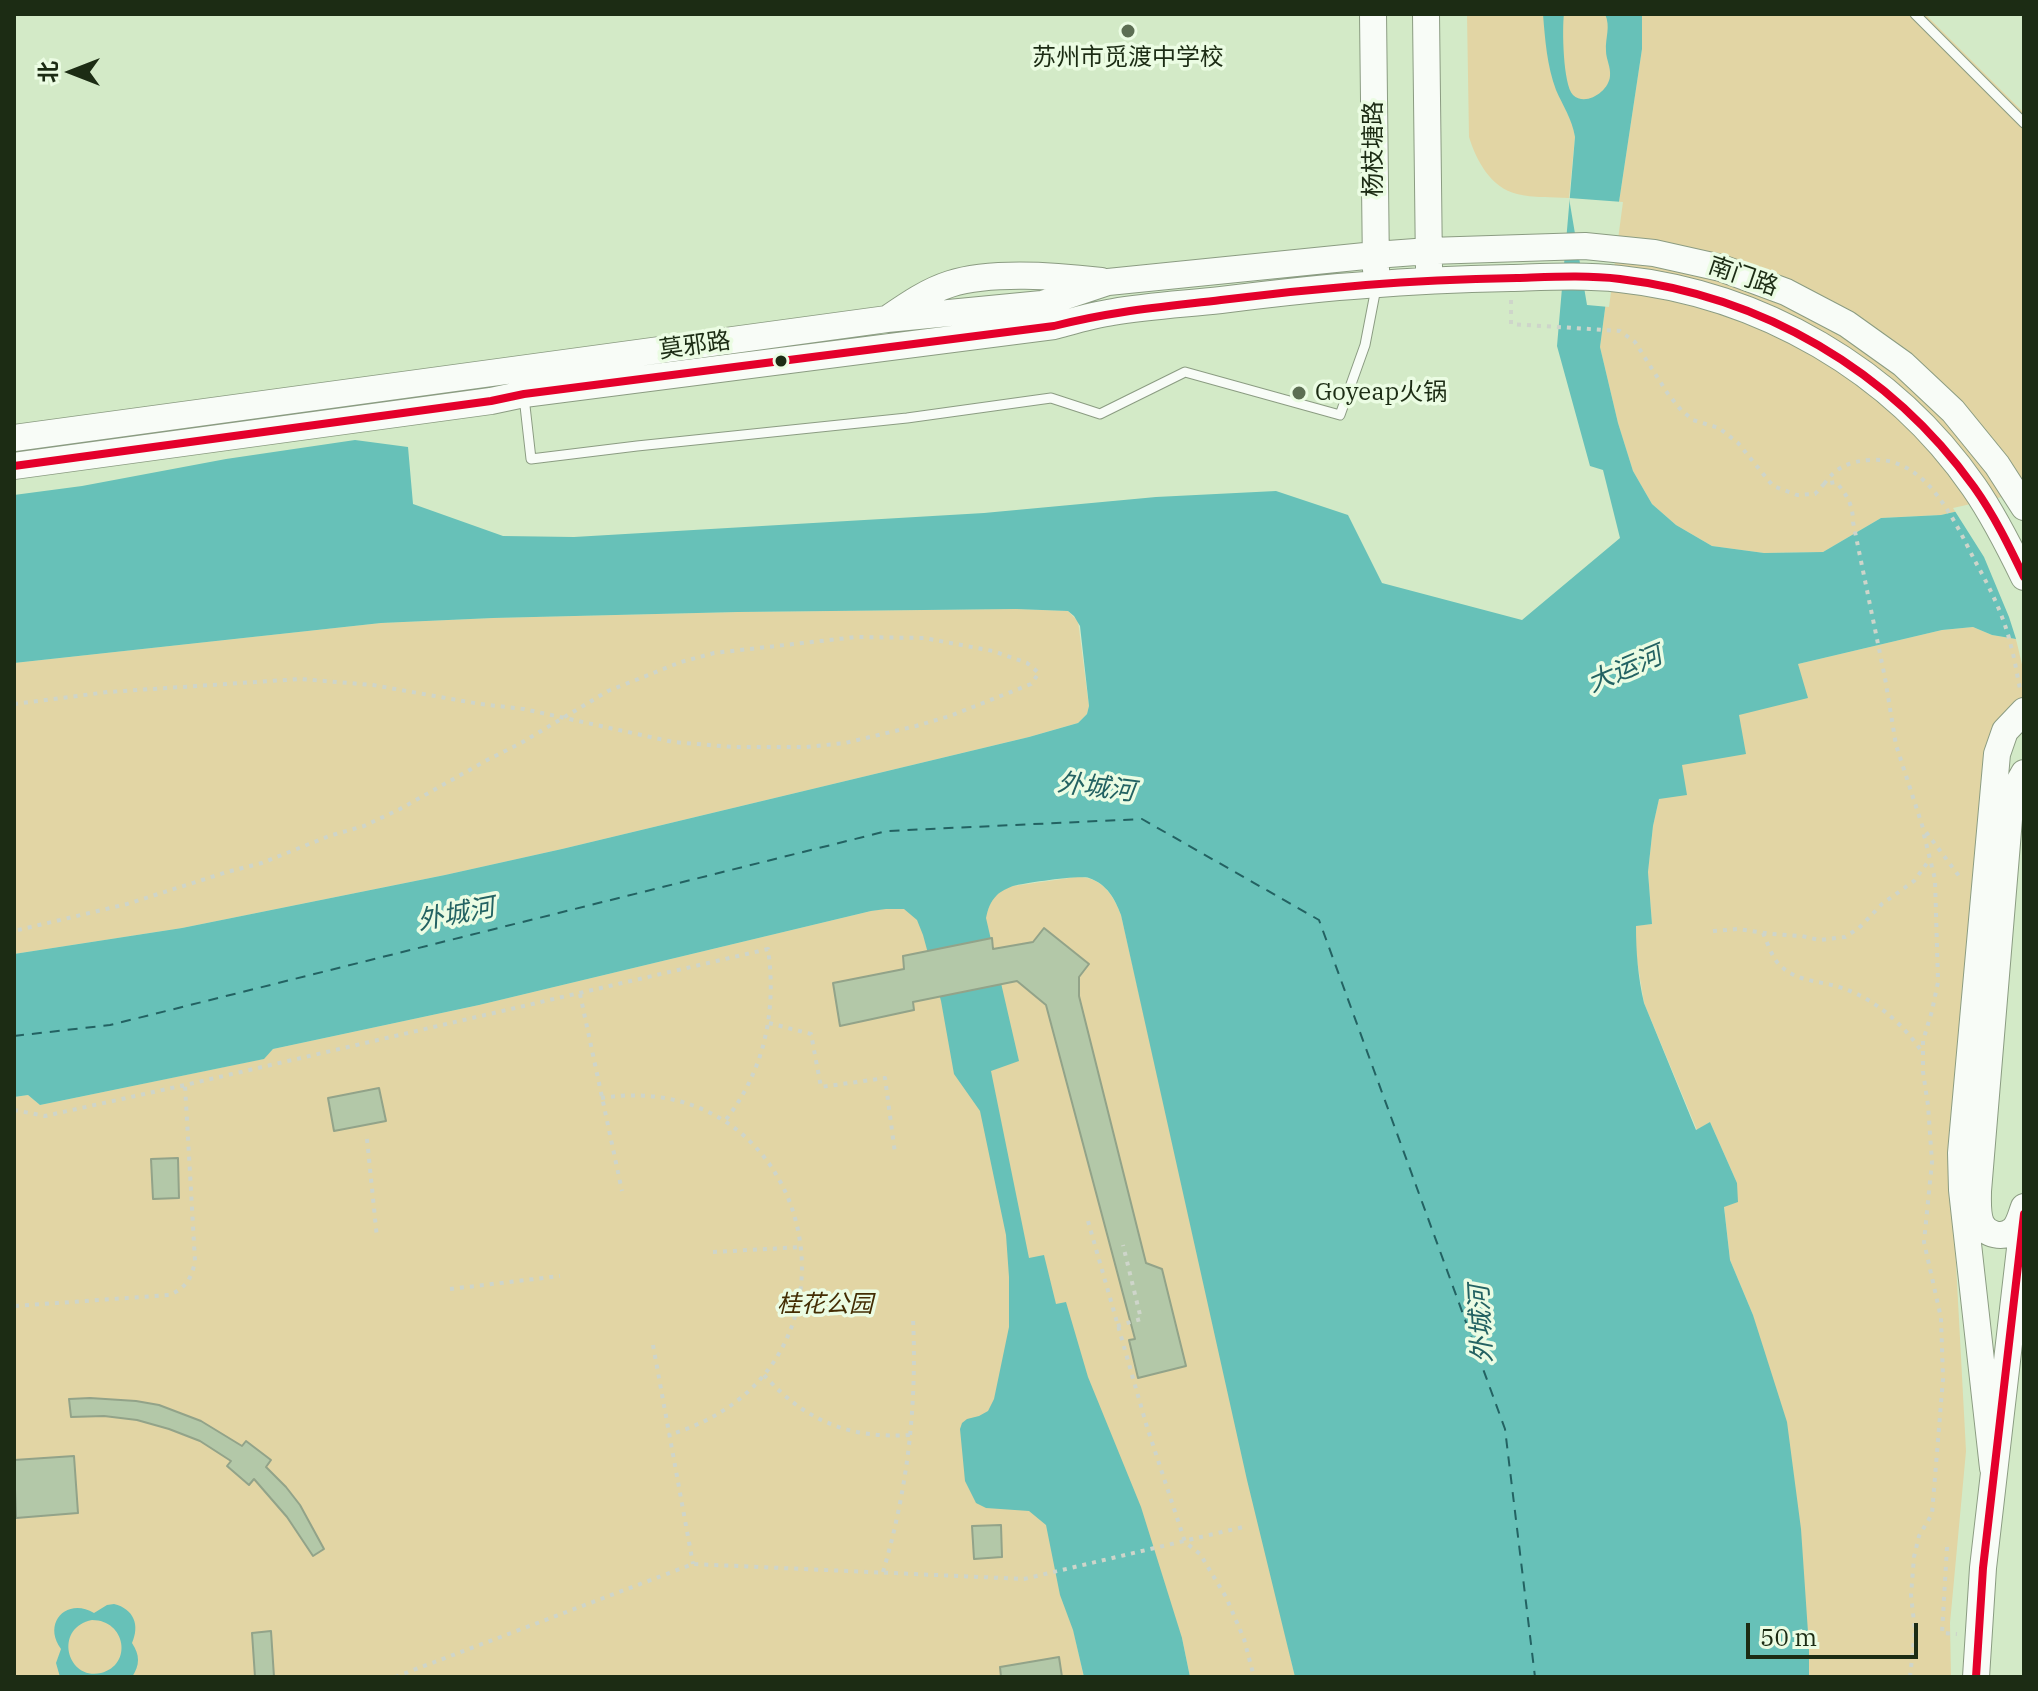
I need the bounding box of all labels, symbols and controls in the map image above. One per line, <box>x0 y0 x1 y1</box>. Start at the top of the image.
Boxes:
marker: 苏州市觅渡中学校 <box>1119 22 1137 40</box>
north arrow <box>32 32 112 112</box>
place label: 苏州市觅渡中学校 <box>1032 44 1224 72</box>
text: 北 <box>33 61 62 83</box>
street label: 杨枝塘路 <box>1360 101 1388 197</box>
street label: 南门路 <box>1704 252 1782 302</box>
street label: 莫邪路 <box>657 327 733 365</box>
unlabelled marker <box>773 353 789 369</box>
place label: Goyeap火锅 <box>1315 379 1447 407</box>
marker: Goyeap火锅 <box>1290 384 1308 402</box>
water label: 大运河 <box>1583 640 1667 700</box>
water label: 外城河 <box>1055 768 1137 808</box>
water label: 外城河 <box>415 892 497 938</box>
water label: 外城河 <box>1464 1284 1500 1364</box>
park label: 桂花公园 <box>777 1291 873 1319</box>
scale bar <box>1750 1607 1922 1657</box>
text: 50 m <box>1760 1621 1817 1653</box>

